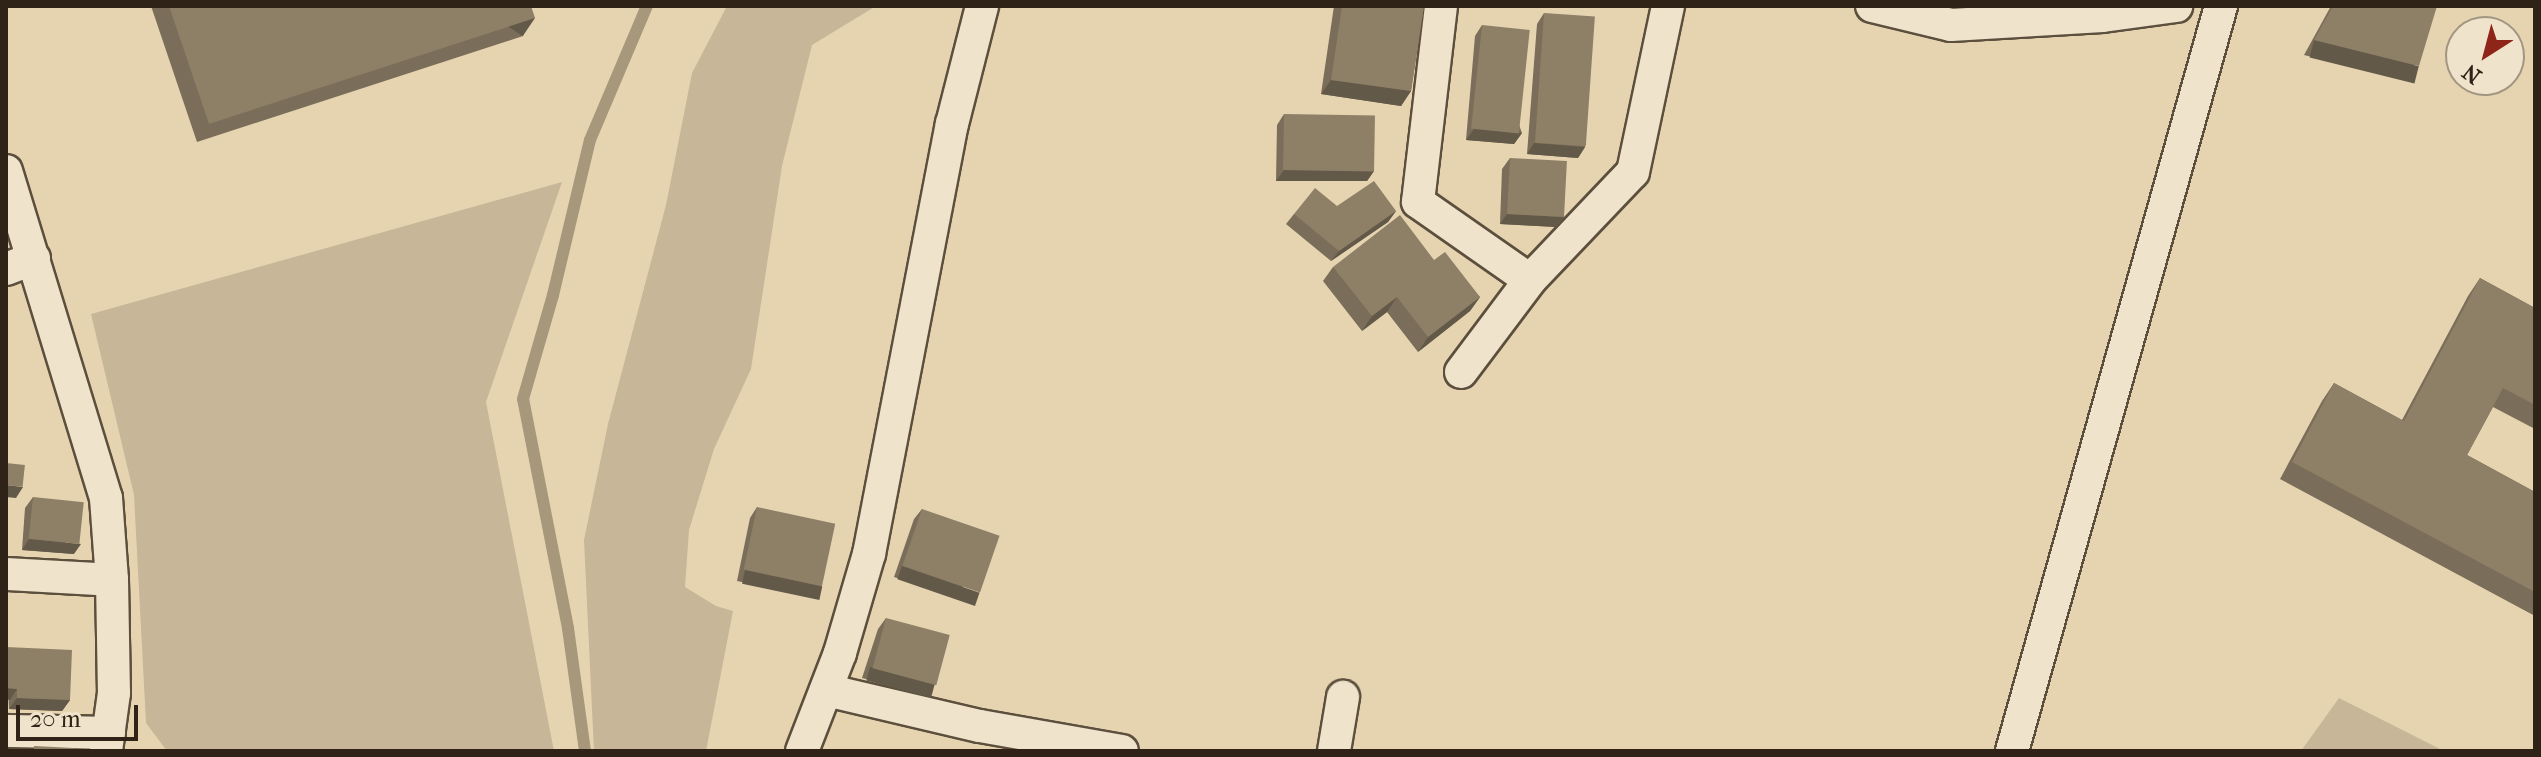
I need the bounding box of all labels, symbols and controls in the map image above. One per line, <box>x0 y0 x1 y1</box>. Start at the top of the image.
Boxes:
north arrow <box>2445 16 2525 96</box>
text: N <box>2458 58 2486 89</box>
scale bar <box>20 689 142 739</box>
text: 20 m <box>30 705 81 733</box>

